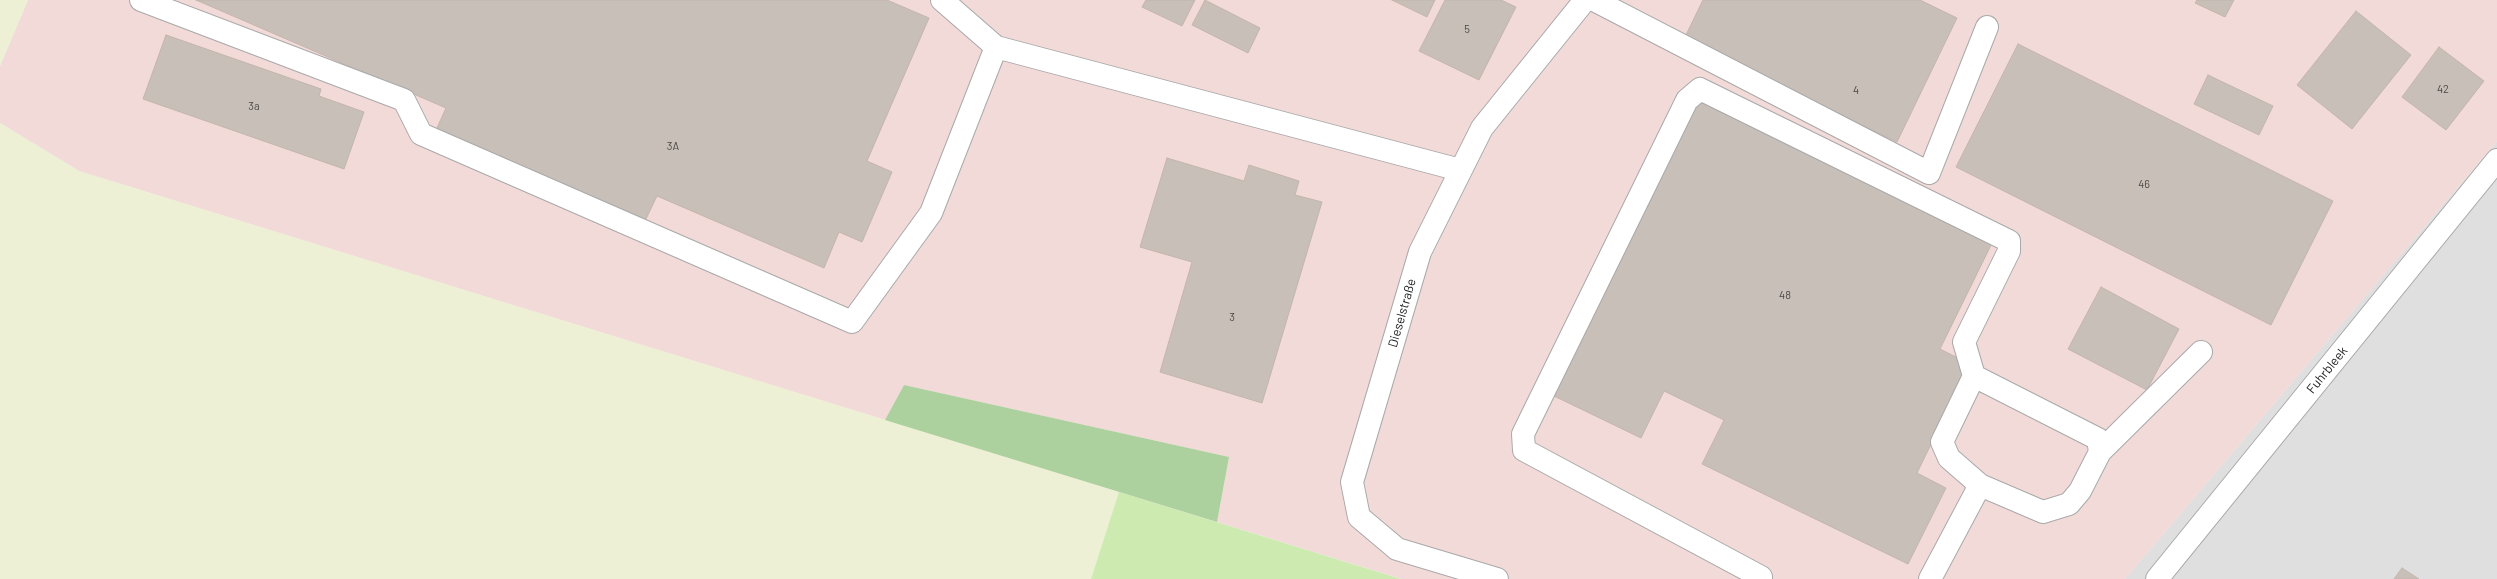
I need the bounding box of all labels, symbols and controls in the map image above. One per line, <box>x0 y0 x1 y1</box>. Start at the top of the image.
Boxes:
house number: 5 <box>1464 22 1470 36</box>
house number: 42 <box>2437 82 2449 96</box>
house number: 4 <box>1853 83 1859 97</box>
house number: 3a <box>248 99 260 113</box>
house number: 3A <box>667 139 679 153</box>
house number: 46 <box>2138 177 2150 191</box>
street label: Dieselstraße <box>1385 277 1419 349</box>
house number: 48 <box>1779 288 1791 302</box>
house number: 3 <box>1229 310 1235 324</box>
street label: Fuhrbleek <box>2303 343 2351 397</box>

